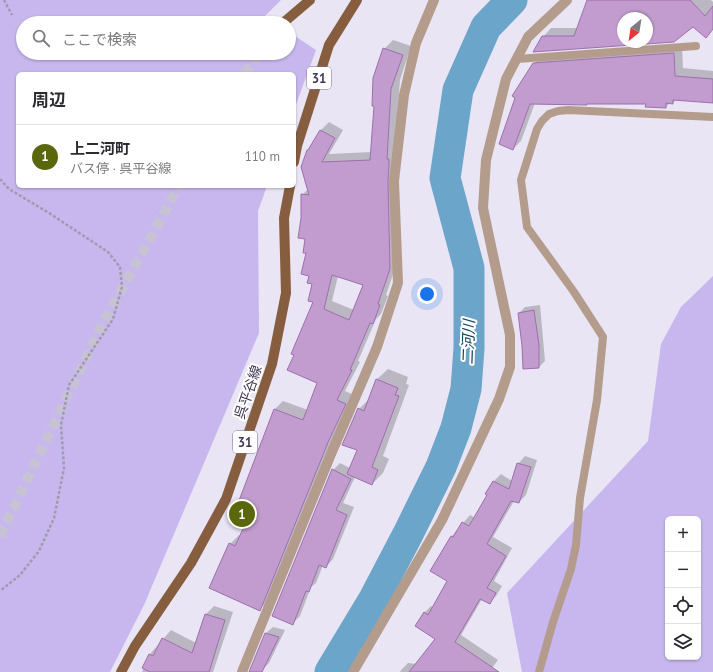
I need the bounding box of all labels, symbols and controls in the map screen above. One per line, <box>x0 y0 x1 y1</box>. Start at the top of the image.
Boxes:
north arrow <box>617 12 653 48</box>
search box <box>16 16 296 60</box>
icon: search <box>30 27 52 49</box>
text: ここで検索 <box>62 30 137 49</box>
road number: 31 <box>307 67 331 89</box>
text: 周辺 <box>32 89 66 111</box>
text: 上二河町 <box>70 139 130 158</box>
text: 1 <box>41 148 49 165</box>
text: 110 m <box>245 148 280 165</box>
text: バス停 · 呉平谷線 <box>70 160 171 177</box>
your location <box>417 284 437 304</box>
water label: 二河川 <box>458 317 478 365</box>
street label: 呉平谷線 <box>230 363 266 421</box>
road number: 31 <box>233 431 257 453</box>
pin: 1 <box>229 499 255 529</box>
map controls <box>665 516 701 660</box>
button: + <box>665 516 701 552</box>
button: − <box>665 552 701 588</box>
button: locate <box>665 588 701 624</box>
button: layers <box>665 624 701 660</box>

